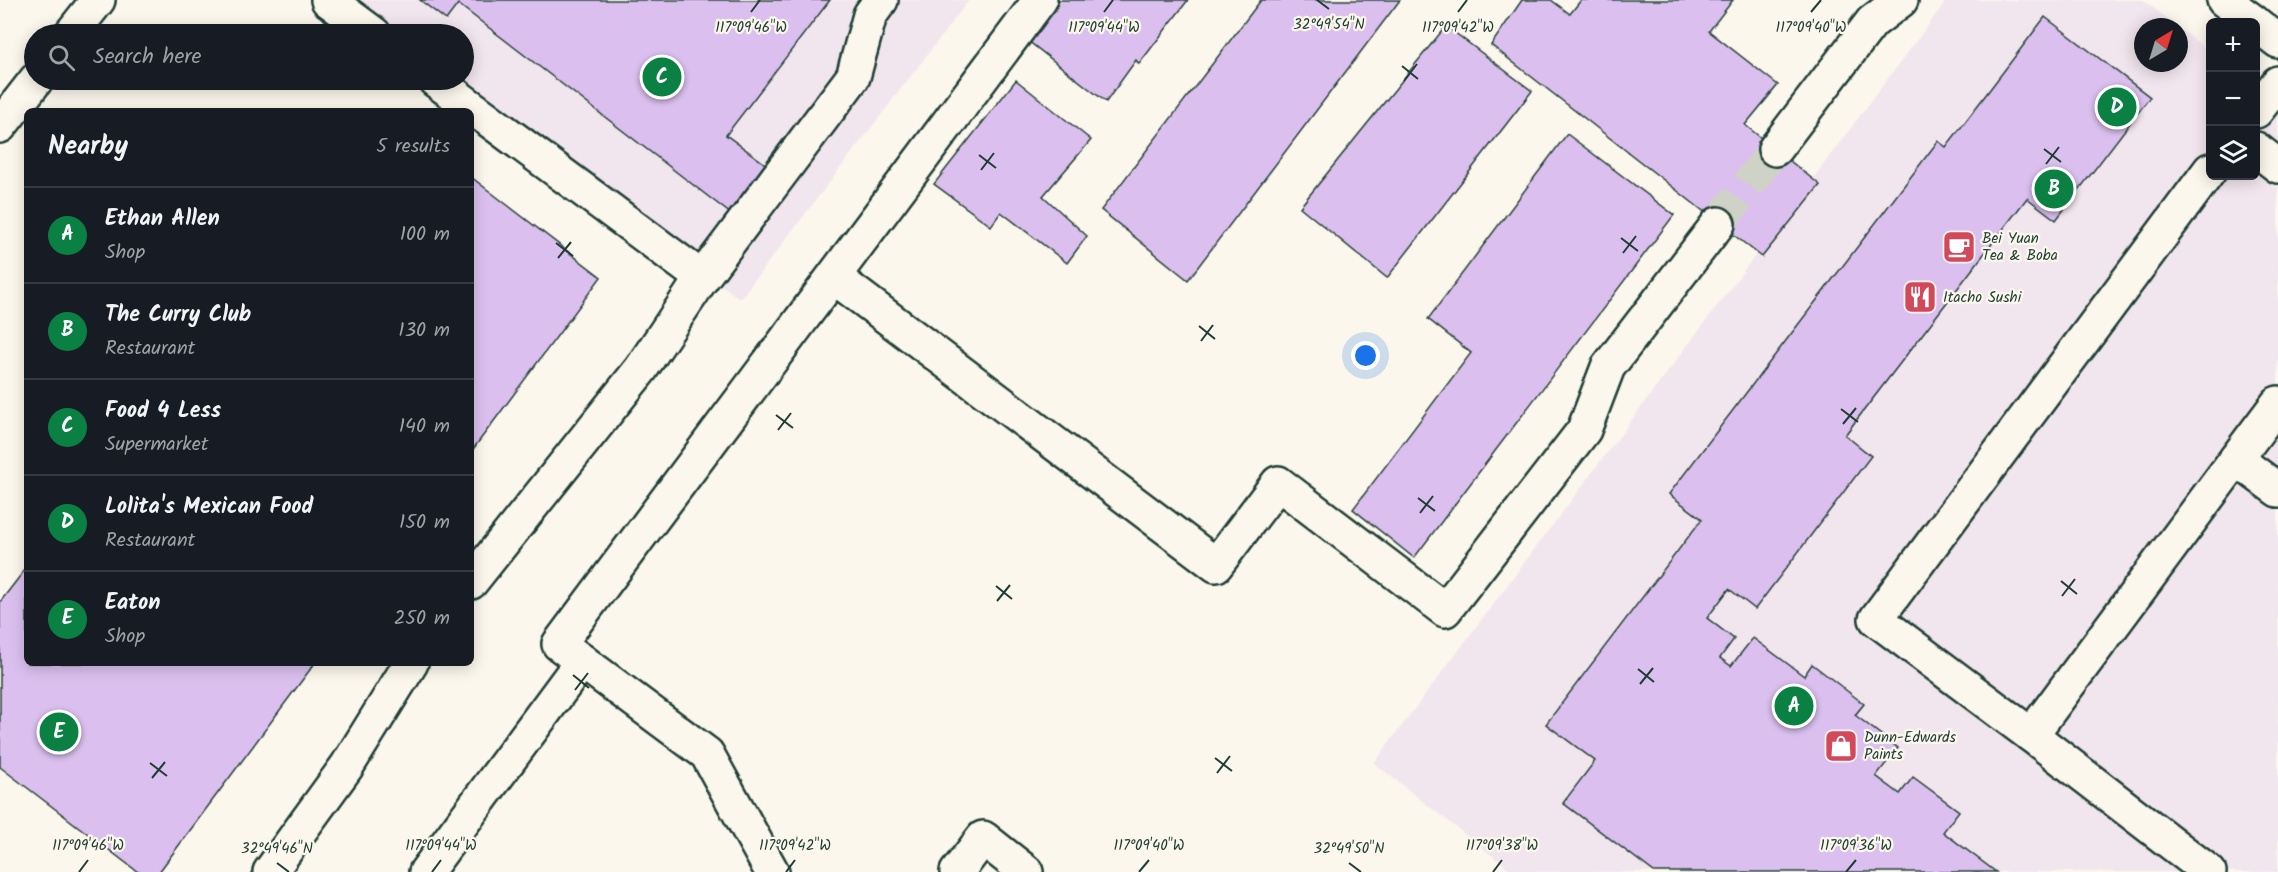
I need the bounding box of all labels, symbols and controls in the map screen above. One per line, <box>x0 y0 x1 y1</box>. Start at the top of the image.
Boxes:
text: 32°49'54"N <box>1293 13 1365 37</box>
text: 117°09'46"W <box>715 16 787 40</box>
text: 117°09'44"W <box>1068 16 1140 40</box>
text: 117°09'42"W <box>1422 16 1494 40</box>
text: 117°09'40"W <box>1776 16 1847 40</box>
north arrow <box>2134 18 2188 72</box>
map controls <box>2206 18 2260 180</box>
button: + <box>2206 18 2260 72</box>
search box <box>24 24 474 90</box>
text: Search here <box>93 40 201 75</box>
icon: search <box>45 41 78 74</box>
pin: C <box>642 54 682 100</box>
button: − <box>2206 72 2260 126</box>
pin: D <box>2098 84 2136 130</box>
text: Nearby <box>48 126 128 168</box>
button: layers <box>2206 126 2260 180</box>
text: 5 results <box>376 131 450 163</box>
pin: B <box>2034 166 2074 212</box>
text: Ethan Allen <box>105 202 220 237</box>
text: A <box>61 219 74 251</box>
text: 100 m <box>400 219 450 251</box>
place label: Bei Yuan Tea & Boba <box>1982 227 2058 268</box>
cafe icon: Bei Yuan Tea & Boba <box>1941 229 1977 265</box>
text: Shop <box>105 237 145 269</box>
restaurant icon: Itacho Sushi <box>1902 279 1938 315</box>
place label: Itacho Sushi <box>1943 286 2023 310</box>
text: The Curry Club <box>105 298 251 333</box>
text: B <box>61 315 74 347</box>
text: 130 m <box>398 315 450 347</box>
text: Restaurant <box>105 333 195 365</box>
your location <box>1351 341 1380 370</box>
text: Food 4 Less <box>105 394 221 429</box>
text: C <box>61 411 74 443</box>
text: 140 m <box>399 411 450 443</box>
text: Supermarket <box>105 429 208 461</box>
text: Lolita's Mexican Food <box>105 490 313 525</box>
text: D <box>61 507 74 539</box>
text: 150 m <box>399 507 450 539</box>
text: Restaurant <box>105 525 195 557</box>
text: Eaton <box>105 586 160 621</box>
text: E <box>62 603 73 635</box>
text: 250 m <box>394 603 450 635</box>
text: Shop <box>105 621 145 653</box>
pin: A <box>1774 684 1814 728</box>
pin: E <box>40 710 78 754</box>
place label: Dunn-Edwards Paints <box>1864 726 1957 767</box>
shop icon: Dunn-Edwards Paints <box>1823 728 1859 764</box>
text: 117°09'46"W <box>52 834 124 858</box>
text: 117°09'44"W <box>405 834 477 858</box>
text: 117°09'42"W <box>759 834 831 858</box>
text: 117°09'40"W <box>1114 834 1185 858</box>
text: 117°09'38"W <box>1466 834 1539 858</box>
text: 117°09'36"W <box>1820 834 1892 858</box>
text: 32°49'46"N <box>241 837 313 861</box>
text: 32°49'50"N <box>1314 837 1384 861</box>

